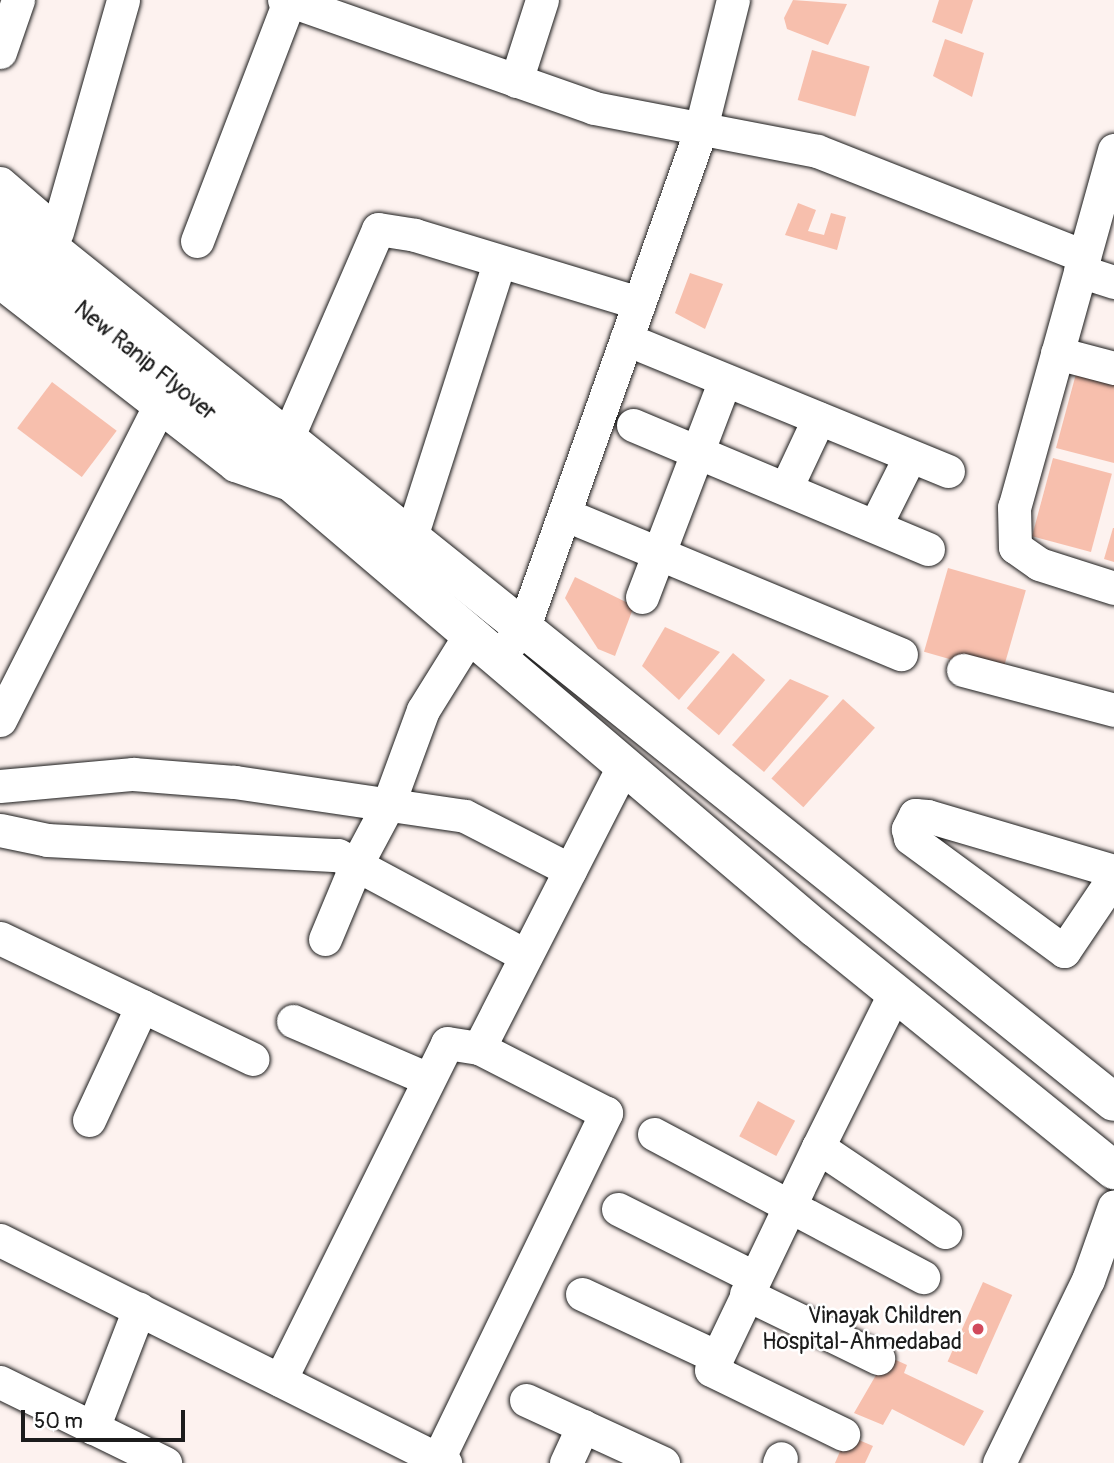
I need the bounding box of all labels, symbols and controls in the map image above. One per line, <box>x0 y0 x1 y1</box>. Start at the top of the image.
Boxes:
street label: New Ranip Flyover <box>68 295 222 427</box>
place label: Vinayak Children Hospital-Ahmedabad <box>762 1302 962 1356</box>
marker: Vinayak Children Hospital-Ahmedabad <box>968 1319 988 1339</box>
scale bar <box>24 1396 189 1440</box>
text: 50 m <box>34 1408 83 1435</box>

